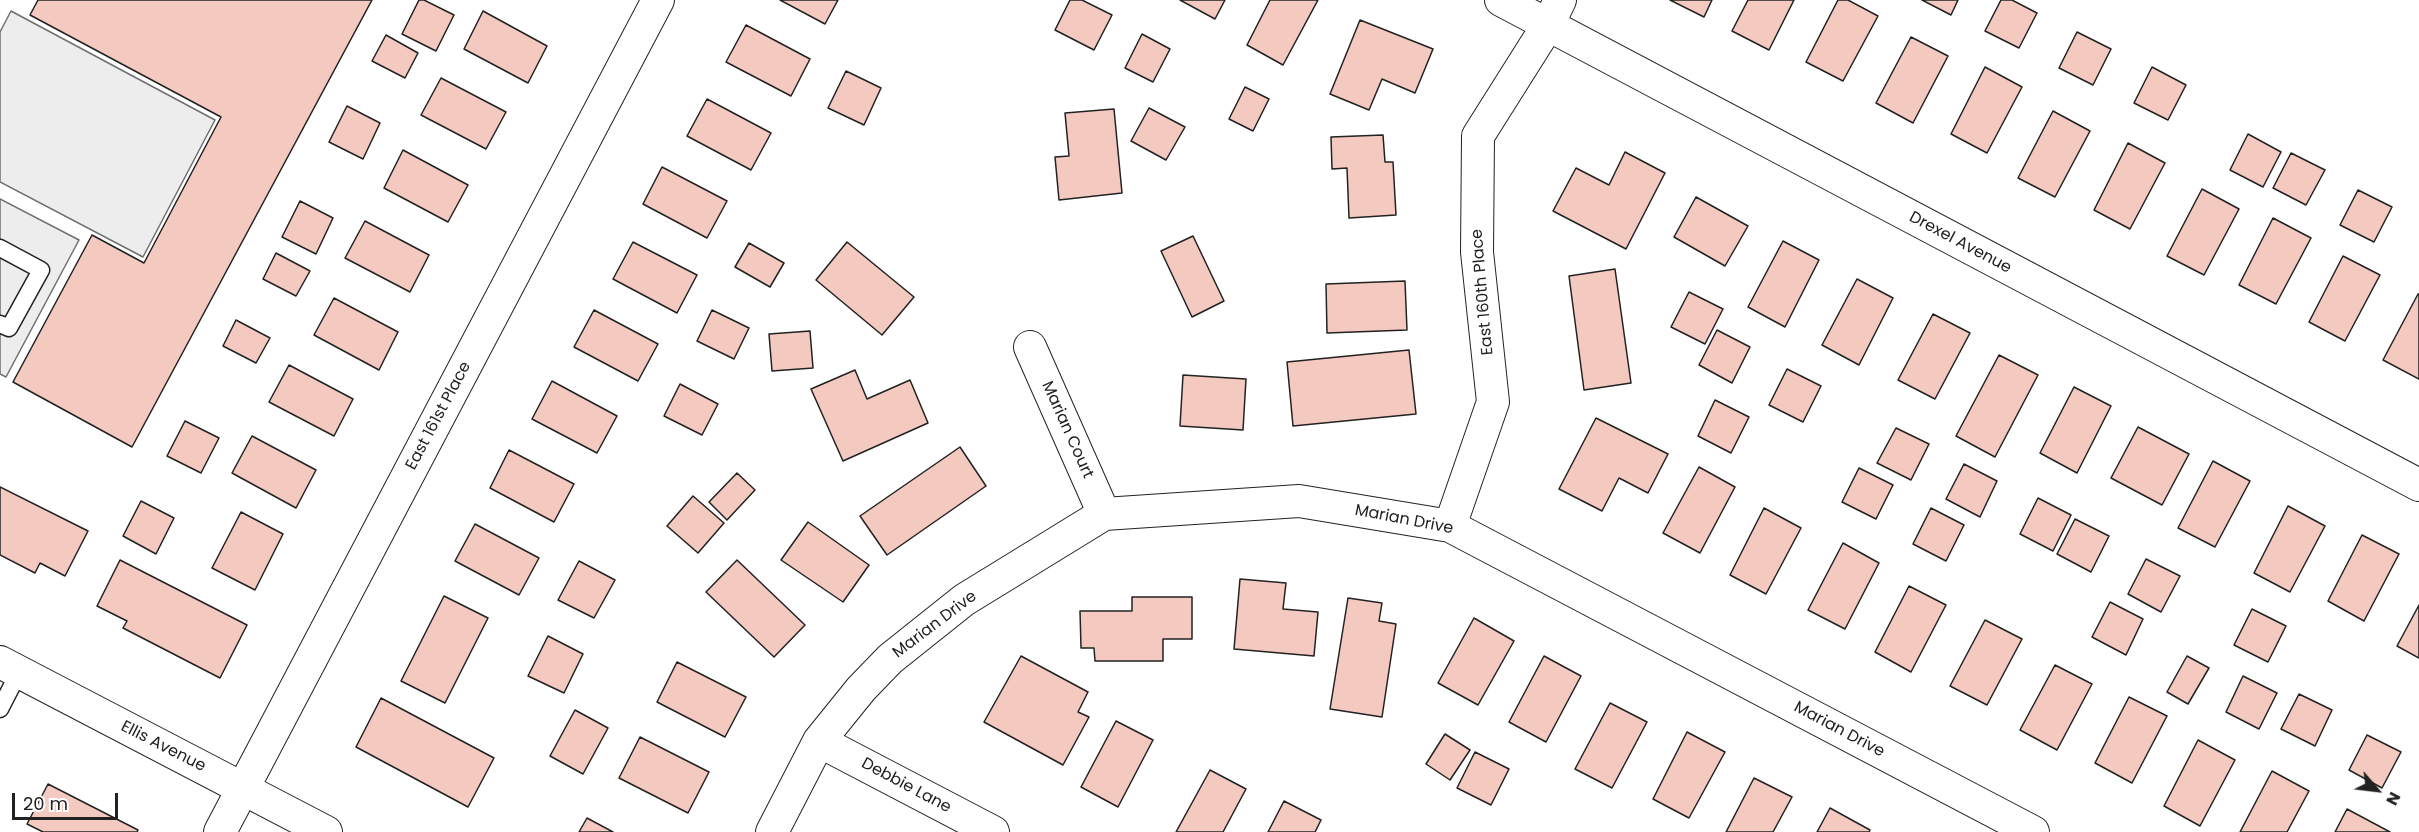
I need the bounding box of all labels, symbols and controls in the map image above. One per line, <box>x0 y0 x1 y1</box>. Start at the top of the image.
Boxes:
street label: Drexel Avenue <box>1906 208 2014 278</box>
street label: East 160th Place <box>1468 228 1498 356</box>
street label: East 161st Place <box>402 359 476 473</box>
street label: Marian Court <box>1037 378 1097 482</box>
street label: Marian Drive <box>1353 501 1455 539</box>
street label: Marian Drive <box>889 587 981 663</box>
street label: Marian Drive <box>1790 698 1888 762</box>
street label: Ellis Avenue <box>117 717 209 777</box>
street label: Debbie Lane <box>858 754 954 818</box>
north arrow <box>2347 760 2407 820</box>
scale bar <box>15 781 122 819</box>
text: N <box>2380 788 2406 809</box>
text: 20 m <box>23 791 68 816</box>

